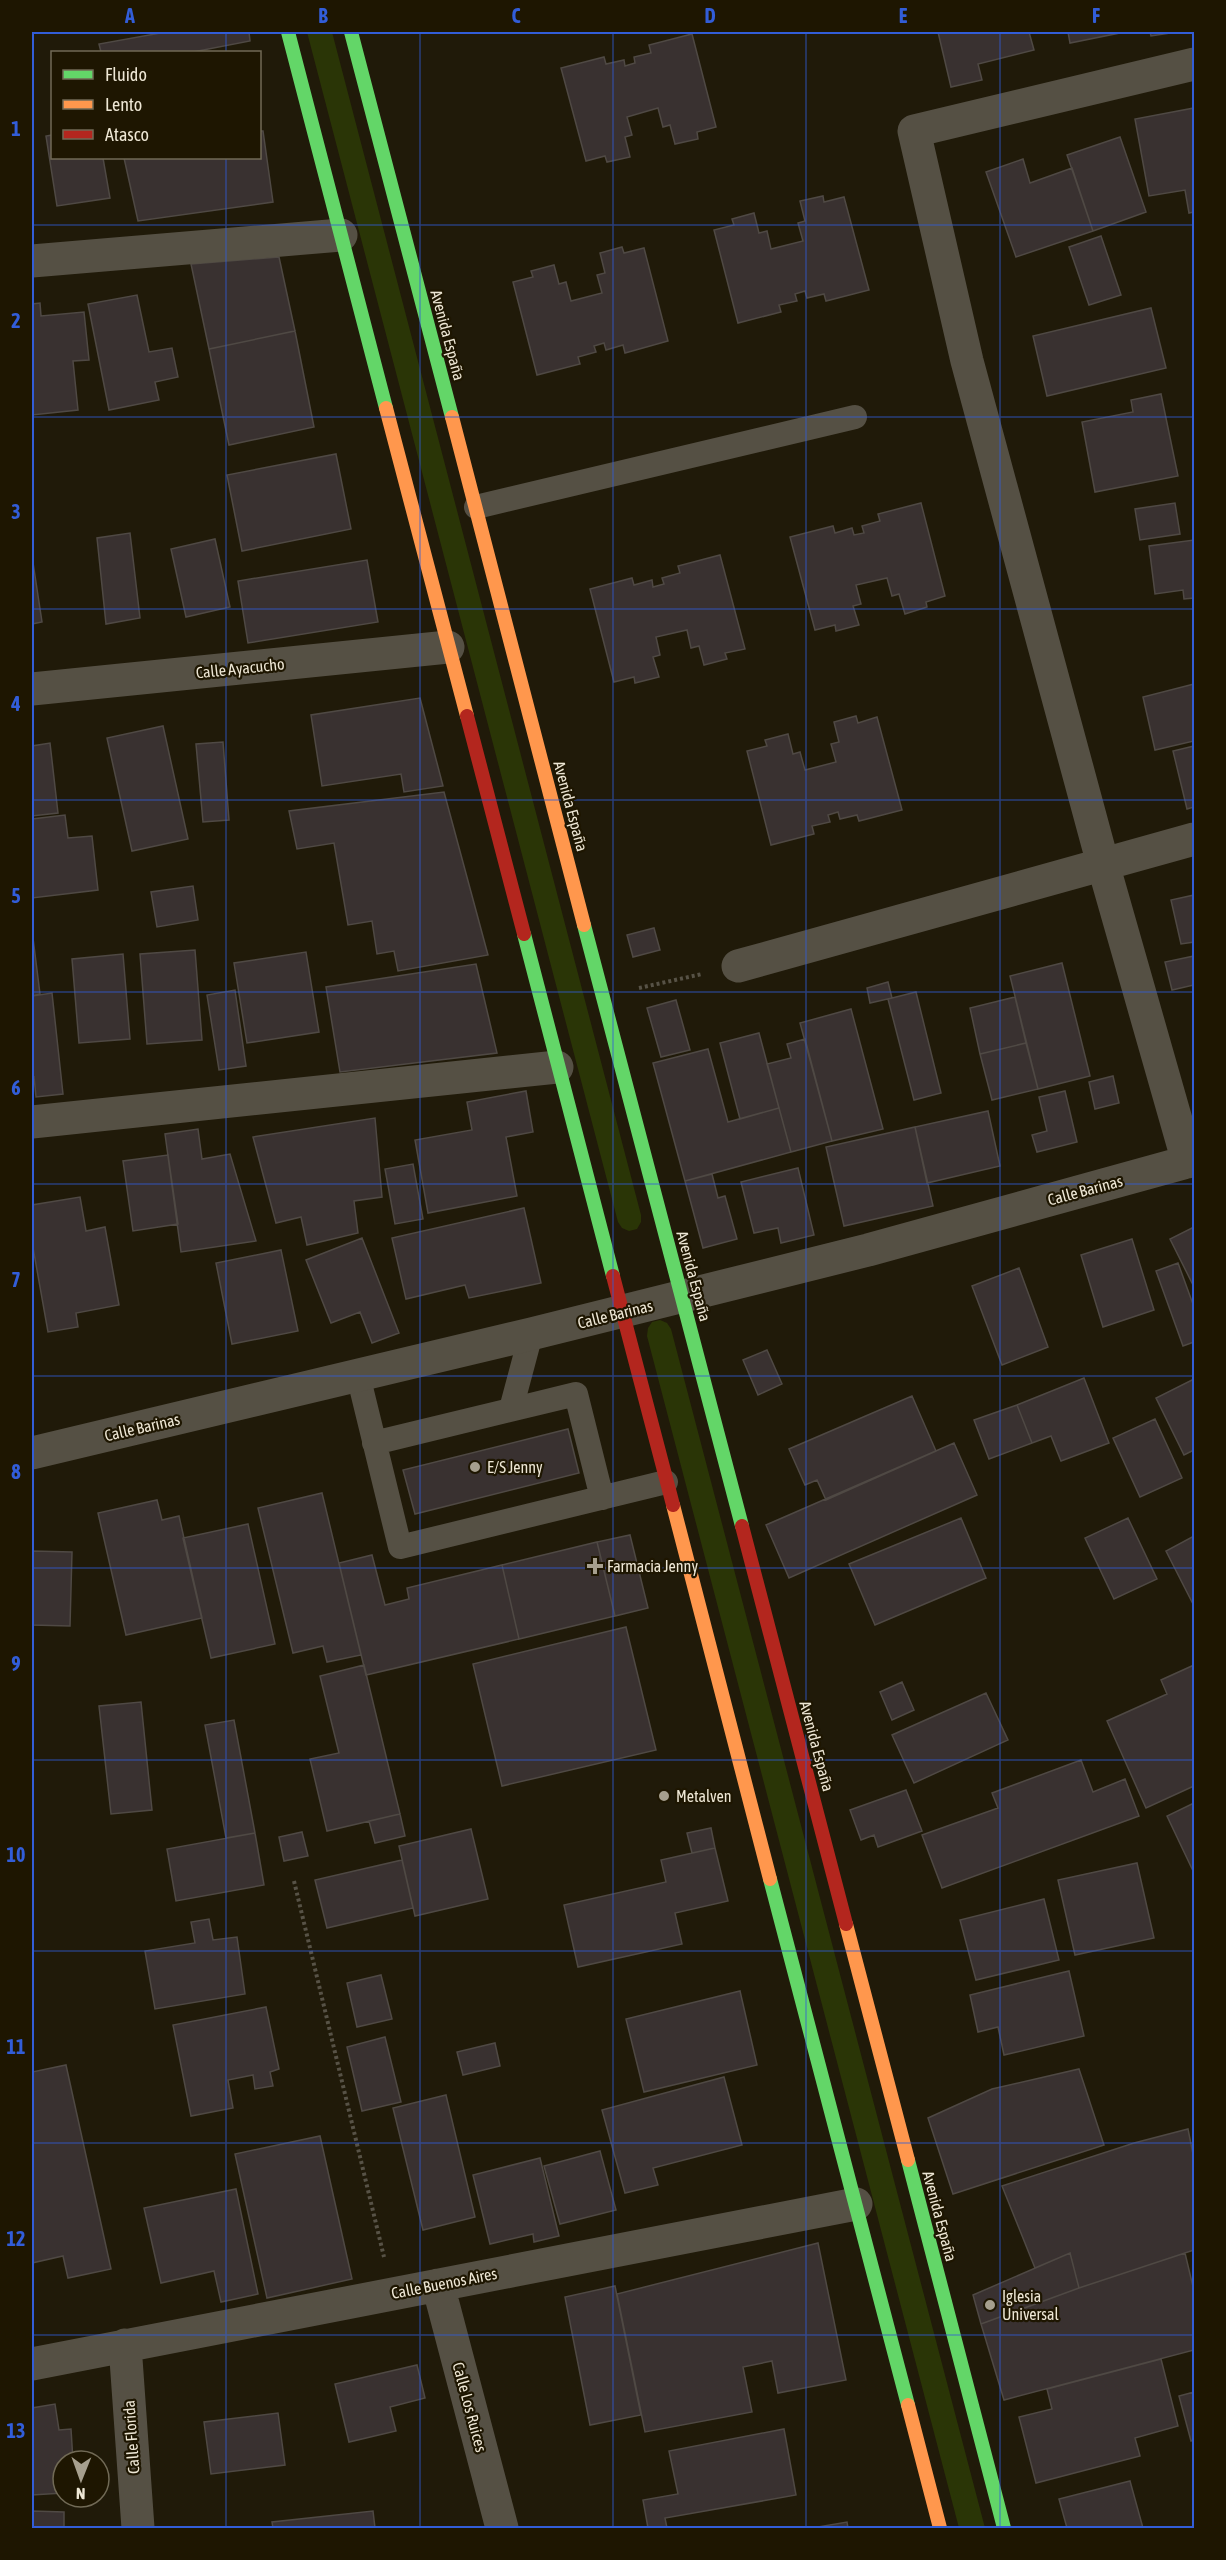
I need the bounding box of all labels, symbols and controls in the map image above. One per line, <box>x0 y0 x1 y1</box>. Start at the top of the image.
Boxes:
text: A <box>124 4 135 27</box>
text: B <box>318 4 328 27</box>
text: C <box>512 4 521 27</box>
text: D <box>704 4 716 27</box>
text: E <box>899 4 908 27</box>
text: F <box>1092 4 1100 27</box>
legend <box>51 51 261 159</box>
text: Fluido <box>105 64 147 85</box>
text: Lento <box>105 94 142 115</box>
text: 1 <box>11 117 21 140</box>
text: Atasco <box>105 124 149 145</box>
street label: Avenida España <box>426 288 469 382</box>
text: 2 <box>11 309 21 332</box>
text: 3 <box>11 500 21 523</box>
street label: Calle Ayacucho <box>195 654 285 683</box>
text: 4 <box>10 692 21 715</box>
street label: Avenida España <box>549 759 592 853</box>
text: 5 <box>11 884 21 907</box>
text: 6 <box>11 1076 21 1099</box>
street label: Calle Barinas <box>1046 1171 1125 1209</box>
street label: Avenida España <box>672 1229 715 1323</box>
text: 7 <box>11 1268 21 1291</box>
street label: Calle Barinas <box>576 1296 655 1332</box>
street label: Calle Barinas <box>103 1410 182 1444</box>
place label: E/S Jenny <box>487 1458 543 1477</box>
text: 8 <box>11 1460 21 1483</box>
marker: E/S Jenny <box>468 1460 482 1474</box>
place label: Farmacia Jenny <box>607 1557 698 1576</box>
marker: Farmacia Jenny <box>588 1559 602 1573</box>
text: 9 <box>11 1652 21 1675</box>
street label: Avenida España <box>795 1699 838 1793</box>
place label: Metalven <box>676 1787 732 1805</box>
marker: Metalven <box>657 1789 671 1803</box>
text: 10 <box>7 1843 25 1866</box>
text: 11 <box>7 2035 25 2058</box>
street label: Avenida España <box>918 2169 961 2263</box>
text: 12 <box>7 2227 25 2250</box>
street label: Calle Buenos Aires <box>390 2264 499 2302</box>
place label: Iglesia Universal <box>1002 2287 1059 2323</box>
marker: Iglesia Universal <box>983 2298 997 2312</box>
street label: Calle Los Ruices <box>449 2360 491 2454</box>
street label: Calle Florida <box>119 2400 143 2474</box>
text: 13 <box>7 2419 25 2442</box>
north arrow <box>51 2449 111 2509</box>
text: N <box>76 2485 86 2503</box>

